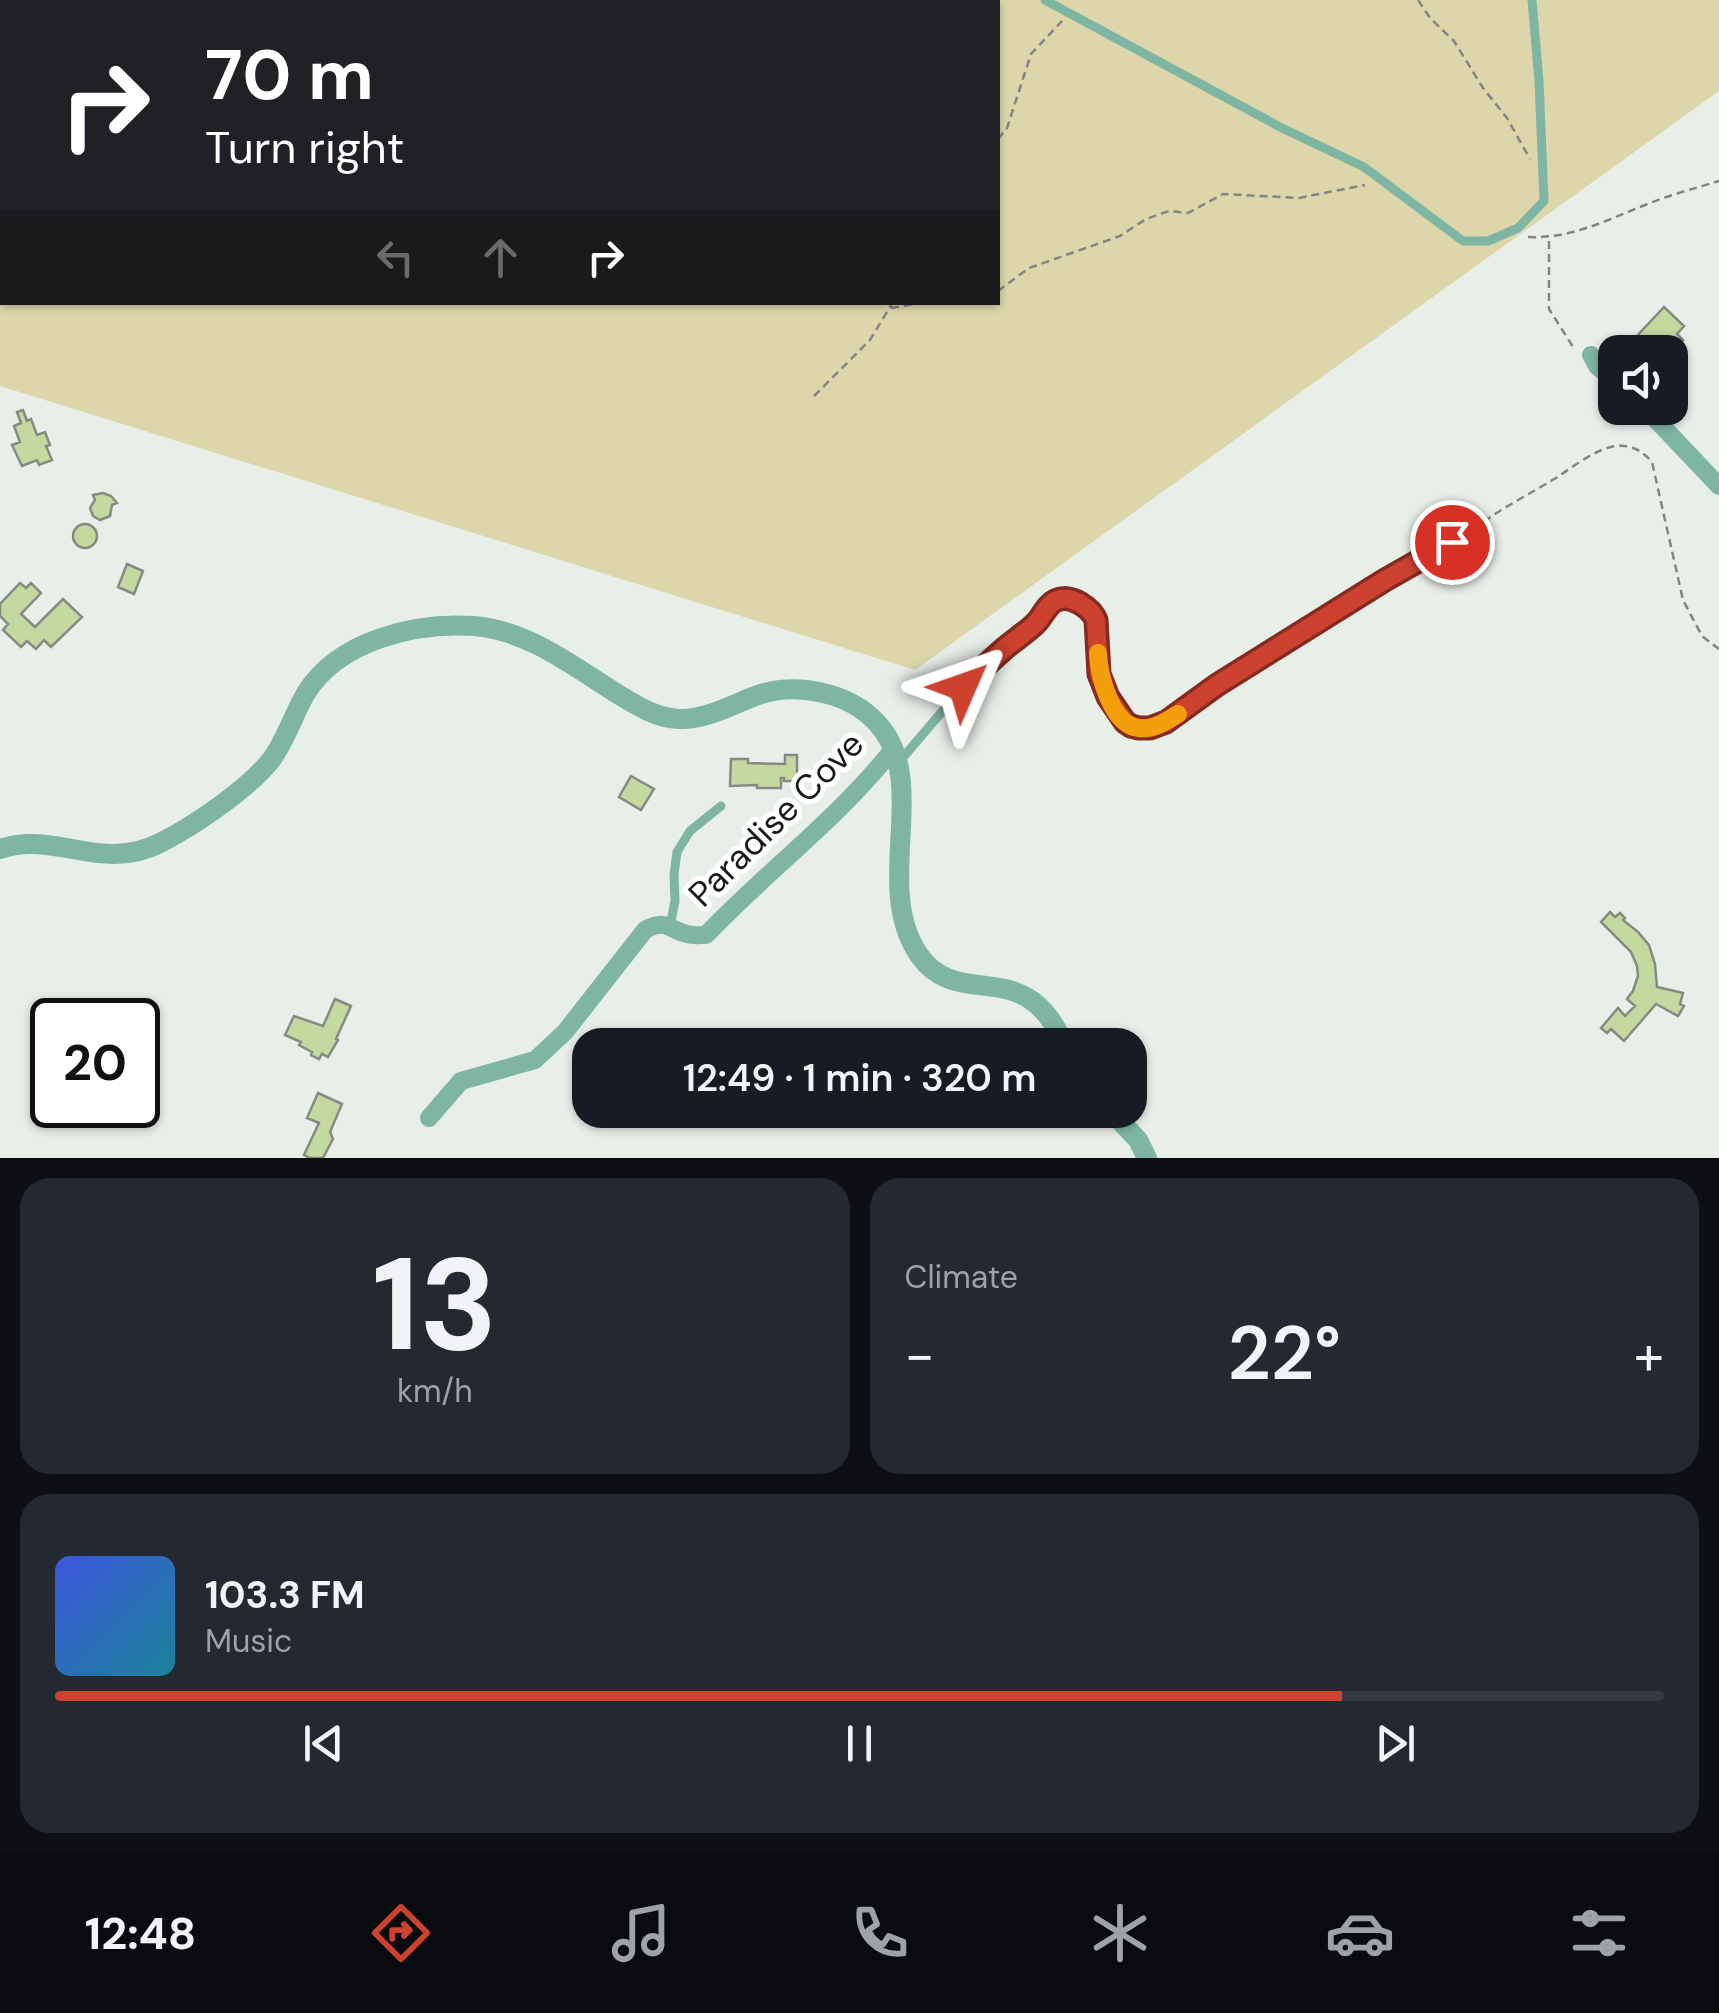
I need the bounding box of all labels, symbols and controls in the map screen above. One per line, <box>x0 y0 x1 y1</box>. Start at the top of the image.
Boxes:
text: 70 m <box>205 30 374 121</box>
icon: right <box>40 40 170 170</box>
text: Turn right <box>205 118 404 177</box>
icon: left <box>368 230 423 285</box>
icon: ahead <box>473 230 528 285</box>
icon: right <box>578 230 633 285</box>
map controls <box>1598 335 1688 425</box>
button: sound <box>1598 335 1688 425</box>
pin <box>1410 500 1495 585</box>
icon: arrive <box>1425 515 1480 570</box>
position arrow <box>911 635 1015 739</box>
street label: Paradise Cove <box>678 721 874 917</box>
speed limit sign: 20 <box>30 998 160 1128</box>
text: 12:49 · 1 min · 320 m <box>683 1053 1036 1103</box>
text: 13 <box>372 1220 498 1389</box>
text: Climate <box>905 1256 1018 1298</box>
text: 22° <box>1228 1305 1341 1402</box>
text: − <box>905 1319 935 1391</box>
text: + <box>1634 1319 1664 1391</box>
text: km/h <box>397 1370 473 1412</box>
text: 103.3 FM <box>205 1570 365 1620</box>
text: Music <box>205 1620 292 1662</box>
icon: previous <box>296 1716 351 1771</box>
icon: pause <box>832 1716 887 1771</box>
icon: next <box>1368 1716 1423 1771</box>
icon: directions <box>366 1898 436 1968</box>
icon: music <box>606 1898 676 1968</box>
icon: phone <box>845 1898 915 1968</box>
icon: climate <box>1085 1898 1155 1968</box>
icon: car <box>1325 1898 1395 1968</box>
icon: filters <box>1564 1898 1634 1968</box>
text: 12:48 <box>85 1904 196 1963</box>

